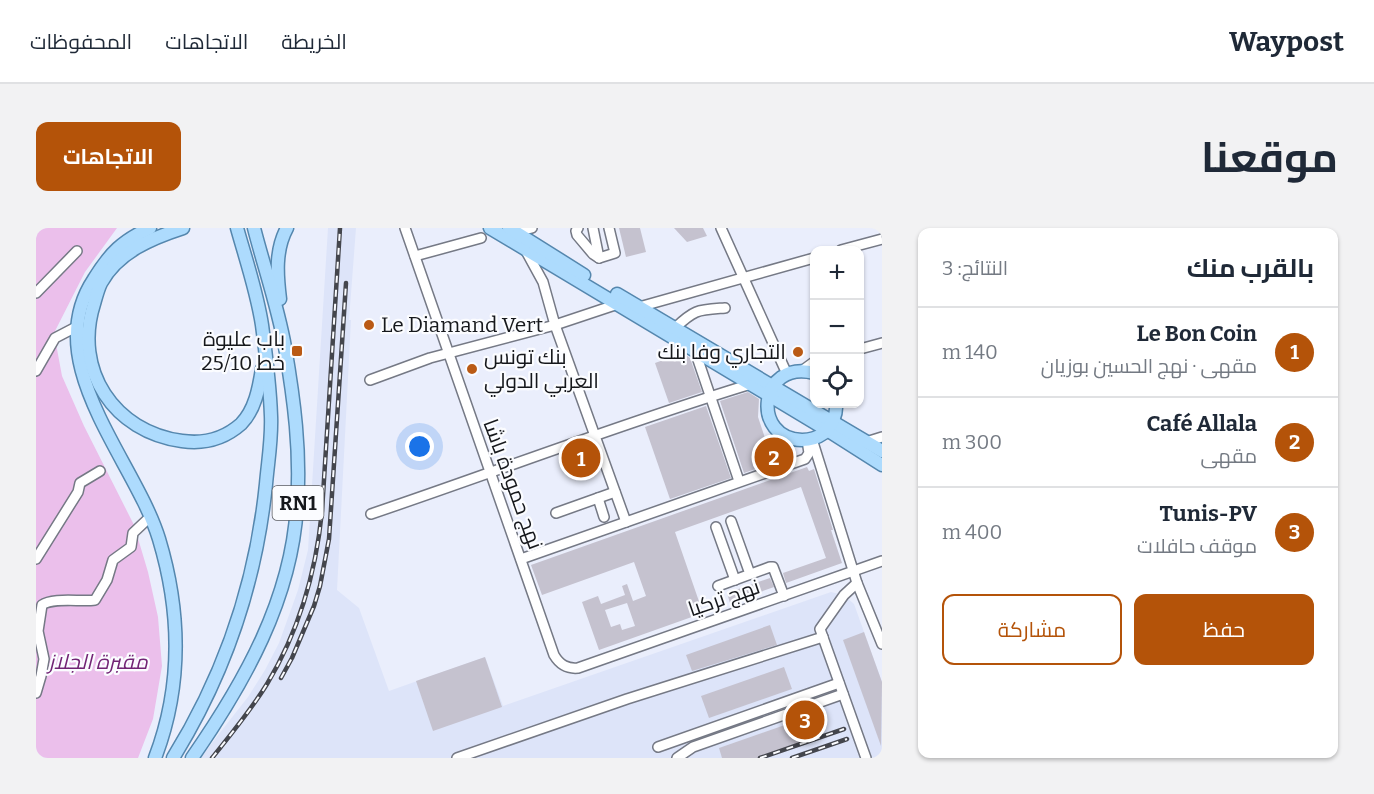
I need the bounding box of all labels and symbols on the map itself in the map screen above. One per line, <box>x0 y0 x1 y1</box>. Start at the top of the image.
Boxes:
place label: Le Diamand Vert <box>381 312 543 338</box>
marker: Le Diamand Vert <box>362 318 376 332</box>
place label: باب عليوة خط 25/10 <box>201 326 285 376</box>
place label: التجاري وفا بنك <box>657 339 786 368</box>
marker: باب عليوة خط 25/10 <box>290 344 304 358</box>
place label: بنك تونس العربي الدولي <box>484 344 599 397</box>
marker: التجاري وفا بنك <box>791 345 805 359</box>
marker: بنك تونس العربي الدولي <box>465 362 479 376</box>
street label: نهج حمودة باشا <box>476 415 549 553</box>
your location <box>405 432 434 461</box>
pin: 2 <box>754 434 794 480</box>
pin: 1 <box>562 436 600 480</box>
road number: RN1 <box>272 486 324 520</box>
street label: نهج تركيا <box>685 574 764 623</box>
park label: مقبرة الجلاز <box>45 649 148 675</box>
pin: 3 <box>786 698 824 742</box>

